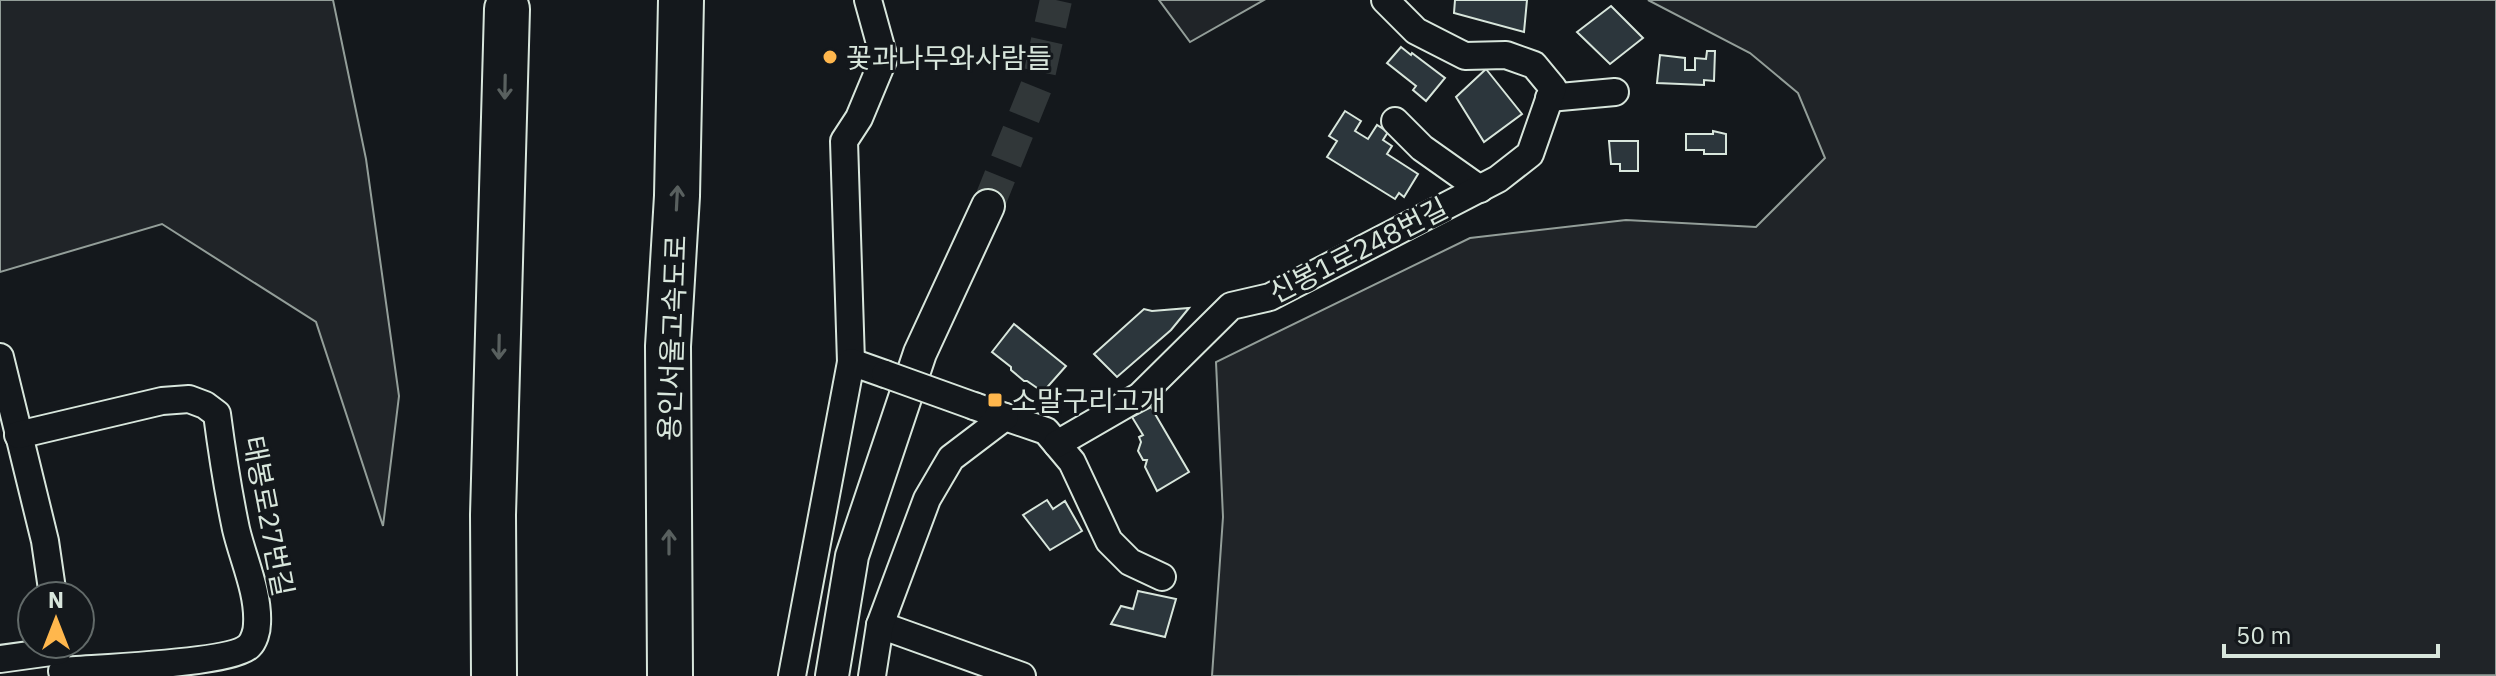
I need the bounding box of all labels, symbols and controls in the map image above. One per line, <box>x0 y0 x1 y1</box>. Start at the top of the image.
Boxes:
place label: 꽃과나무와사람들 <box>846 39 1052 76</box>
marker: 꽃과나무와사람들 <box>821 48 839 66</box>
one-way arrow <box>498 73 513 100</box>
one-way arrow <box>670 185 685 212</box>
street label: 신봉1로248번길 <box>1262 189 1454 311</box>
street label: 용인서울고속도로 <box>650 234 694 442</box>
one-way arrow <box>492 333 507 360</box>
place label: 소말구리고개 <box>1011 382 1166 419</box>
marker: 소말구리고개 <box>986 391 1004 409</box>
street label: 태봉로27번길 <box>235 433 303 599</box>
one-way arrow <box>661 529 677 556</box>
north arrow <box>16 580 96 660</box>
text: N <box>48 585 64 614</box>
scale bar <box>2224 608 2438 658</box>
text: 50 m <box>2236 619 2291 651</box>

